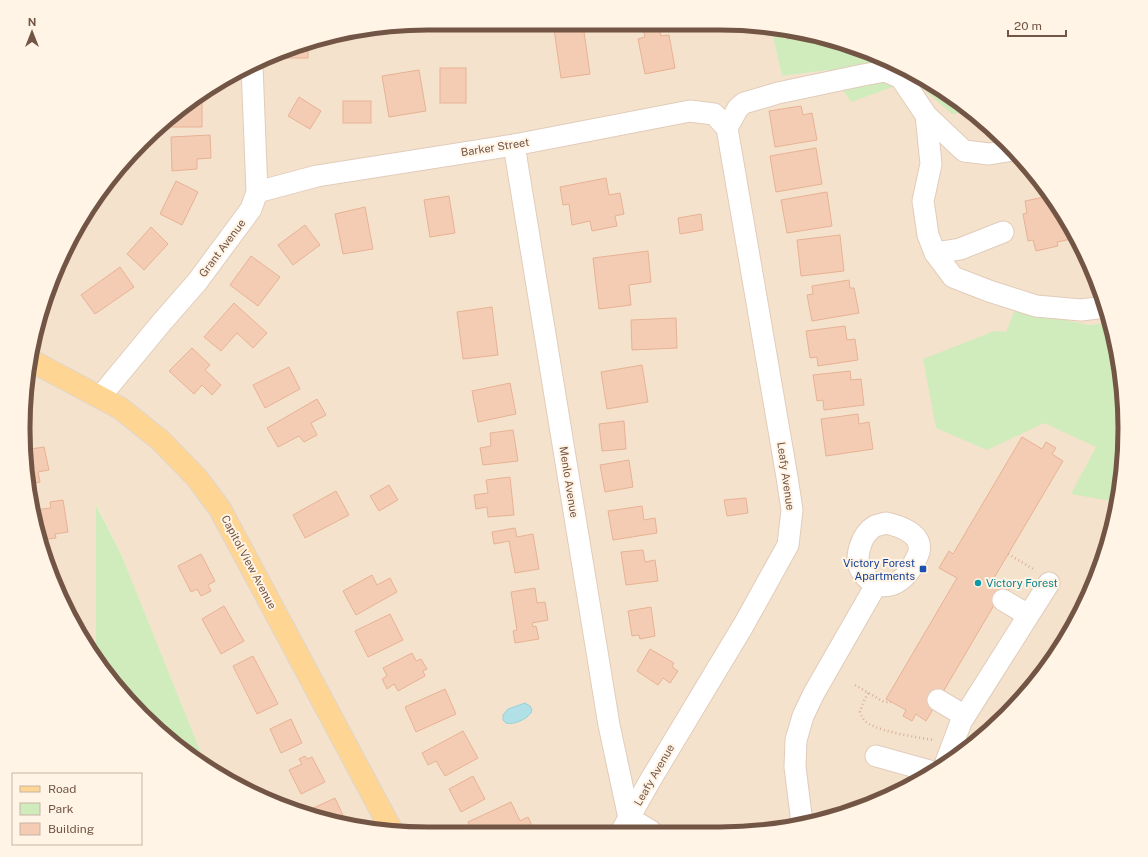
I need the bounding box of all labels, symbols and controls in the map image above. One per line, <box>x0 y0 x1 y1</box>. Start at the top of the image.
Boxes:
north arrow <box>12 12 52 52</box>
scale bar <box>1008 12 1066 38</box>
text: N <box>28 16 36 28</box>
text: 20 m <box>1014 19 1042 33</box>
street label: Barker Street <box>460 136 530 158</box>
street label: Grant Avenue <box>196 217 248 279</box>
street label: Leafy Avenue <box>775 441 797 511</box>
street label: Menlo Avenue <box>557 446 581 518</box>
street label: Capitol View Avenue <box>219 513 279 611</box>
place label: Victory Forest Apartments <box>843 557 915 582</box>
marker: Victory Forest Apartments <box>918 564 928 574</box>
place label: Victory Forest <box>986 577 1058 589</box>
marker: Victory Forest <box>973 578 983 588</box>
street label: Leafy Avenue <box>632 742 676 808</box>
legend <box>12 773 142 845</box>
text: Road <box>48 782 76 796</box>
text: Park <box>48 802 74 816</box>
text: Building <box>48 822 94 836</box>

